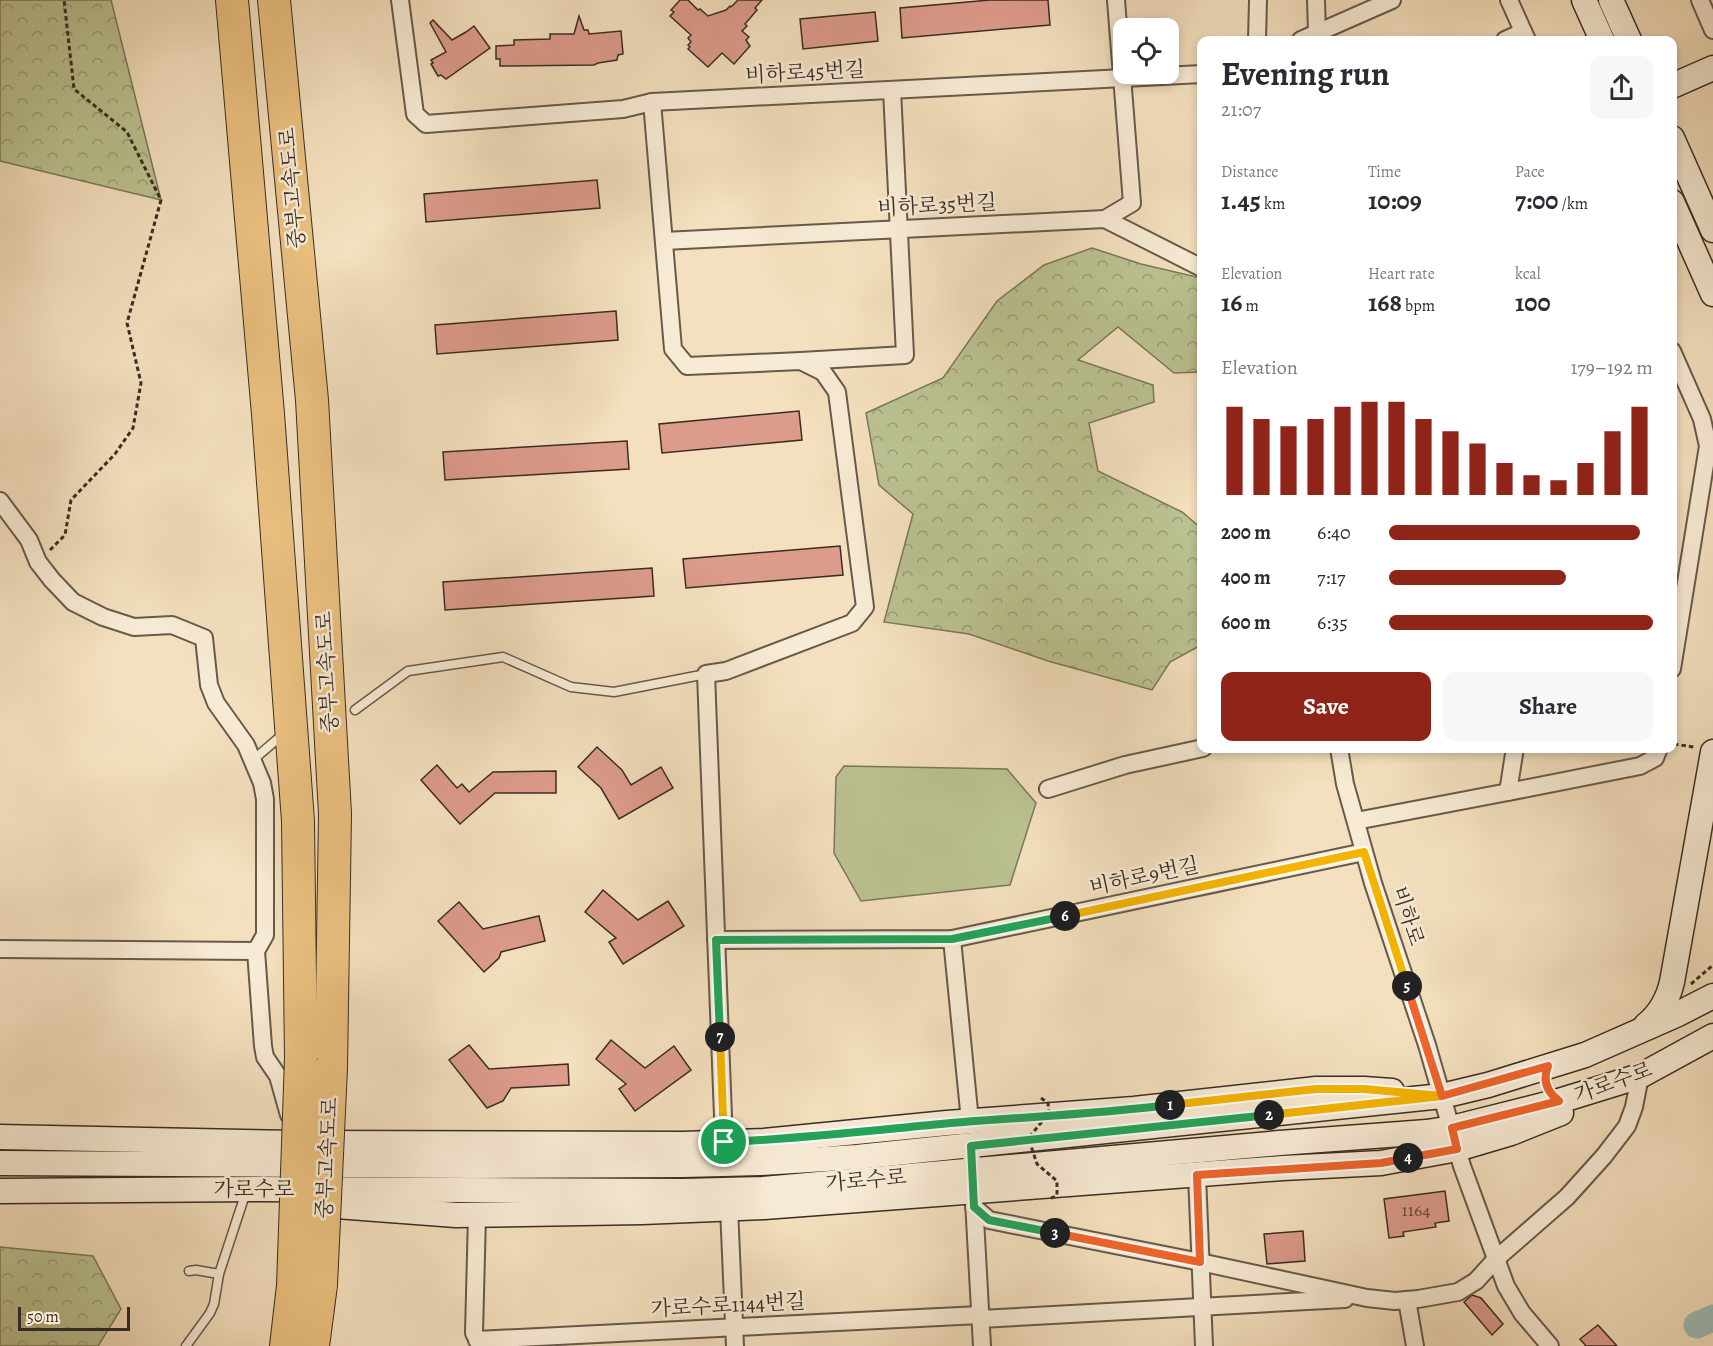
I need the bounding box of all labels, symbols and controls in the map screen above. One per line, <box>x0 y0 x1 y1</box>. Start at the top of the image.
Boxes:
map controls <box>1113 18 1179 84</box>
button: locate <box>1113 18 1179 84</box>
text: Evening run <box>1221 51 1390 96</box>
street label: 비하로45번길 <box>744 55 866 89</box>
button: share <box>1590 56 1653 119</box>
text: 21:07 <box>1221 96 1261 123</box>
street label: 중부고속도로 <box>273 126 311 250</box>
text: Distance <box>1221 161 1278 183</box>
text: Time <box>1368 161 1401 183</box>
text: Pace <box>1515 161 1545 183</box>
text: 1.45 <box>1221 183 1261 218</box>
text: 10:09 <box>1368 183 1422 218</box>
text: 7:00 <box>1515 183 1558 218</box>
street label: 비하로35번길 <box>877 188 997 222</box>
text: km <box>1261 193 1285 215</box>
text: /km <box>1558 193 1588 215</box>
text: Elevation <box>1221 263 1282 285</box>
text: Heart rate <box>1368 263 1435 285</box>
text: kcal <box>1515 263 1541 285</box>
text: 16 <box>1221 285 1242 320</box>
text: 168 <box>1368 285 1402 320</box>
text: 100 <box>1515 285 1550 320</box>
text: m <box>1242 295 1259 317</box>
text: bpm <box>1402 295 1435 317</box>
text: Elevation <box>1221 354 1298 381</box>
text: 179–192 m <box>1570 354 1653 381</box>
text: 200 m <box>1221 519 1271 546</box>
text: 6:40 <box>1317 519 1351 546</box>
text: 400 m <box>1221 564 1271 591</box>
text: 7:17 <box>1317 564 1345 591</box>
text: 600 m <box>1221 609 1271 636</box>
text: 6:35 <box>1317 609 1348 636</box>
street label: 중부고속도로 <box>310 610 344 734</box>
button: Save <box>1221 672 1431 741</box>
button: Share <box>1443 672 1653 741</box>
street label: 비하로9번길 <box>1087 851 1201 901</box>
street label: 비하로 <box>1385 883 1431 949</box>
pin: 6 <box>1050 901 1080 931</box>
text: 6 <box>1061 905 1069 927</box>
pin: 5 <box>1392 971 1422 1001</box>
text: 5 <box>1404 975 1410 997</box>
pin: 7 <box>705 1022 735 1052</box>
text: 7 <box>717 1026 723 1048</box>
street label: 가로수로 <box>1570 1055 1656 1109</box>
pin: 1 <box>1155 1090 1185 1120</box>
text: 1 <box>1167 1094 1173 1116</box>
street label: 중부고속도로 <box>310 1096 344 1220</box>
pin: 2 <box>1254 1100 1284 1130</box>
text: 2 <box>1265 1104 1273 1126</box>
pin <box>698 1116 749 1167</box>
icon: arrive <box>707 1125 740 1158</box>
pin: 4 <box>1393 1143 1423 1173</box>
text: 4 <box>1404 1147 1412 1169</box>
street label: 가로수로 <box>824 1163 908 1197</box>
street label: 가로수로 <box>213 1175 295 1203</box>
house number: 1164 <box>1402 1198 1430 1222</box>
pin: 3 <box>1040 1218 1070 1248</box>
text: 3 <box>1052 1222 1058 1244</box>
street label: 가로수로1144번길 <box>650 1287 806 1323</box>
scale bar <box>18 1304 130 1332</box>
text: 50 m <box>27 1306 59 1328</box>

